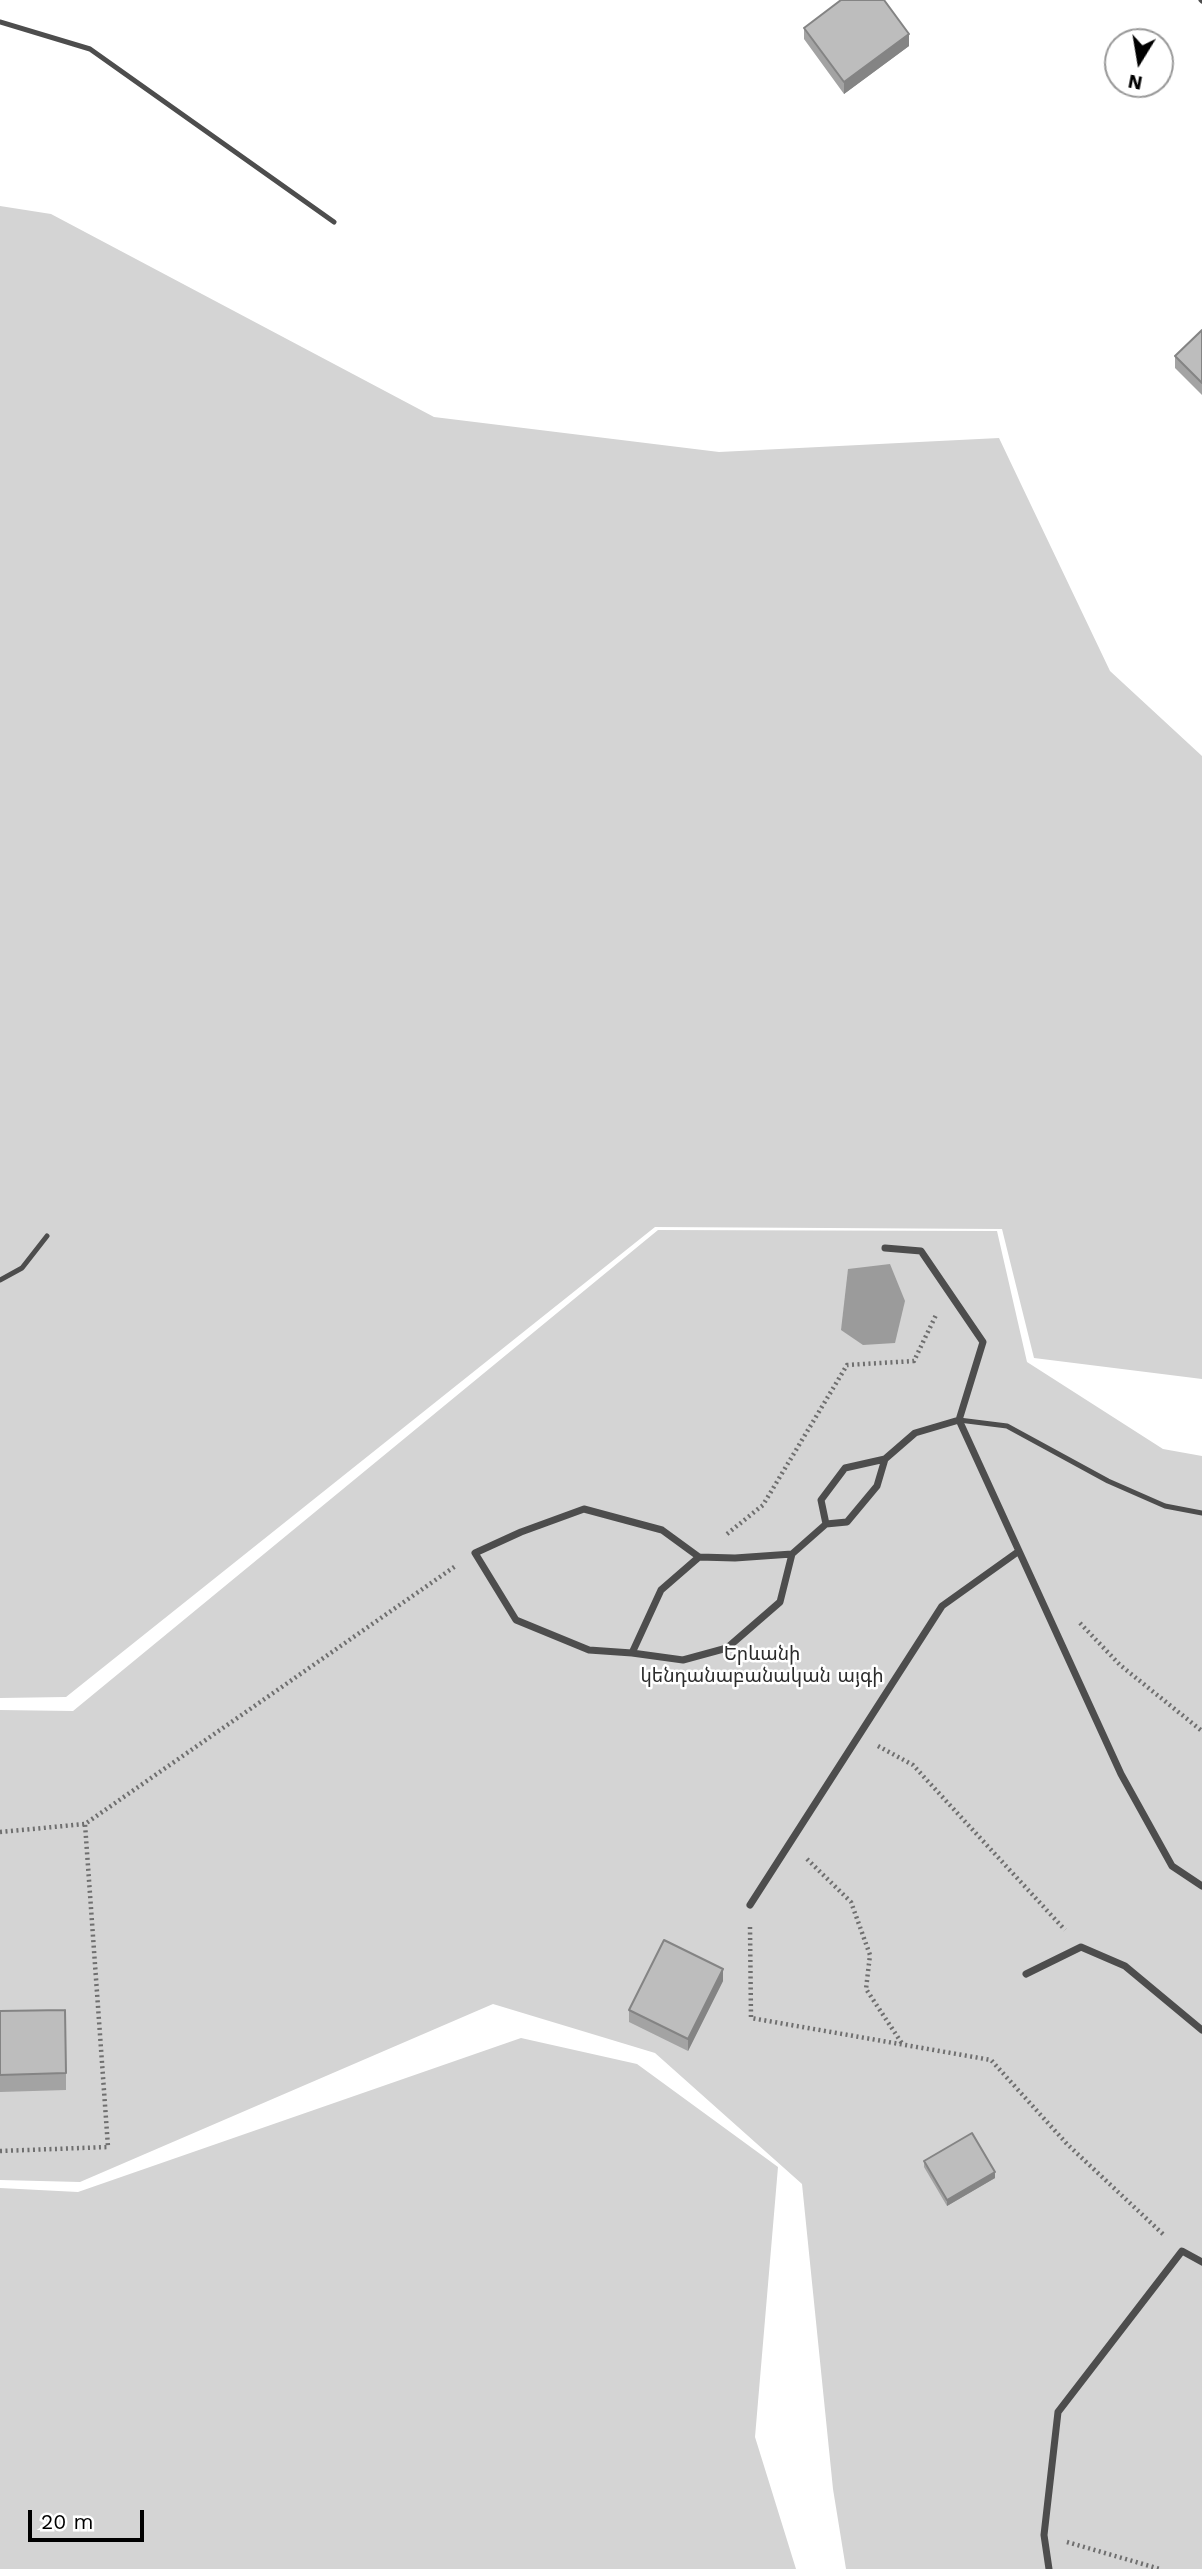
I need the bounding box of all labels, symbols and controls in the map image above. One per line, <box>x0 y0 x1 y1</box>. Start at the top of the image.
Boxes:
north arrow <box>1104 28 1174 98</box>
text: N <box>1126 70 1144 95</box>
park label: Երևանի կենդանաբանական այգի <box>641 1643 883 1687</box>
scale bar <box>32 2496 147 2540</box>
text: 20 m <box>41 2509 93 2534</box>

